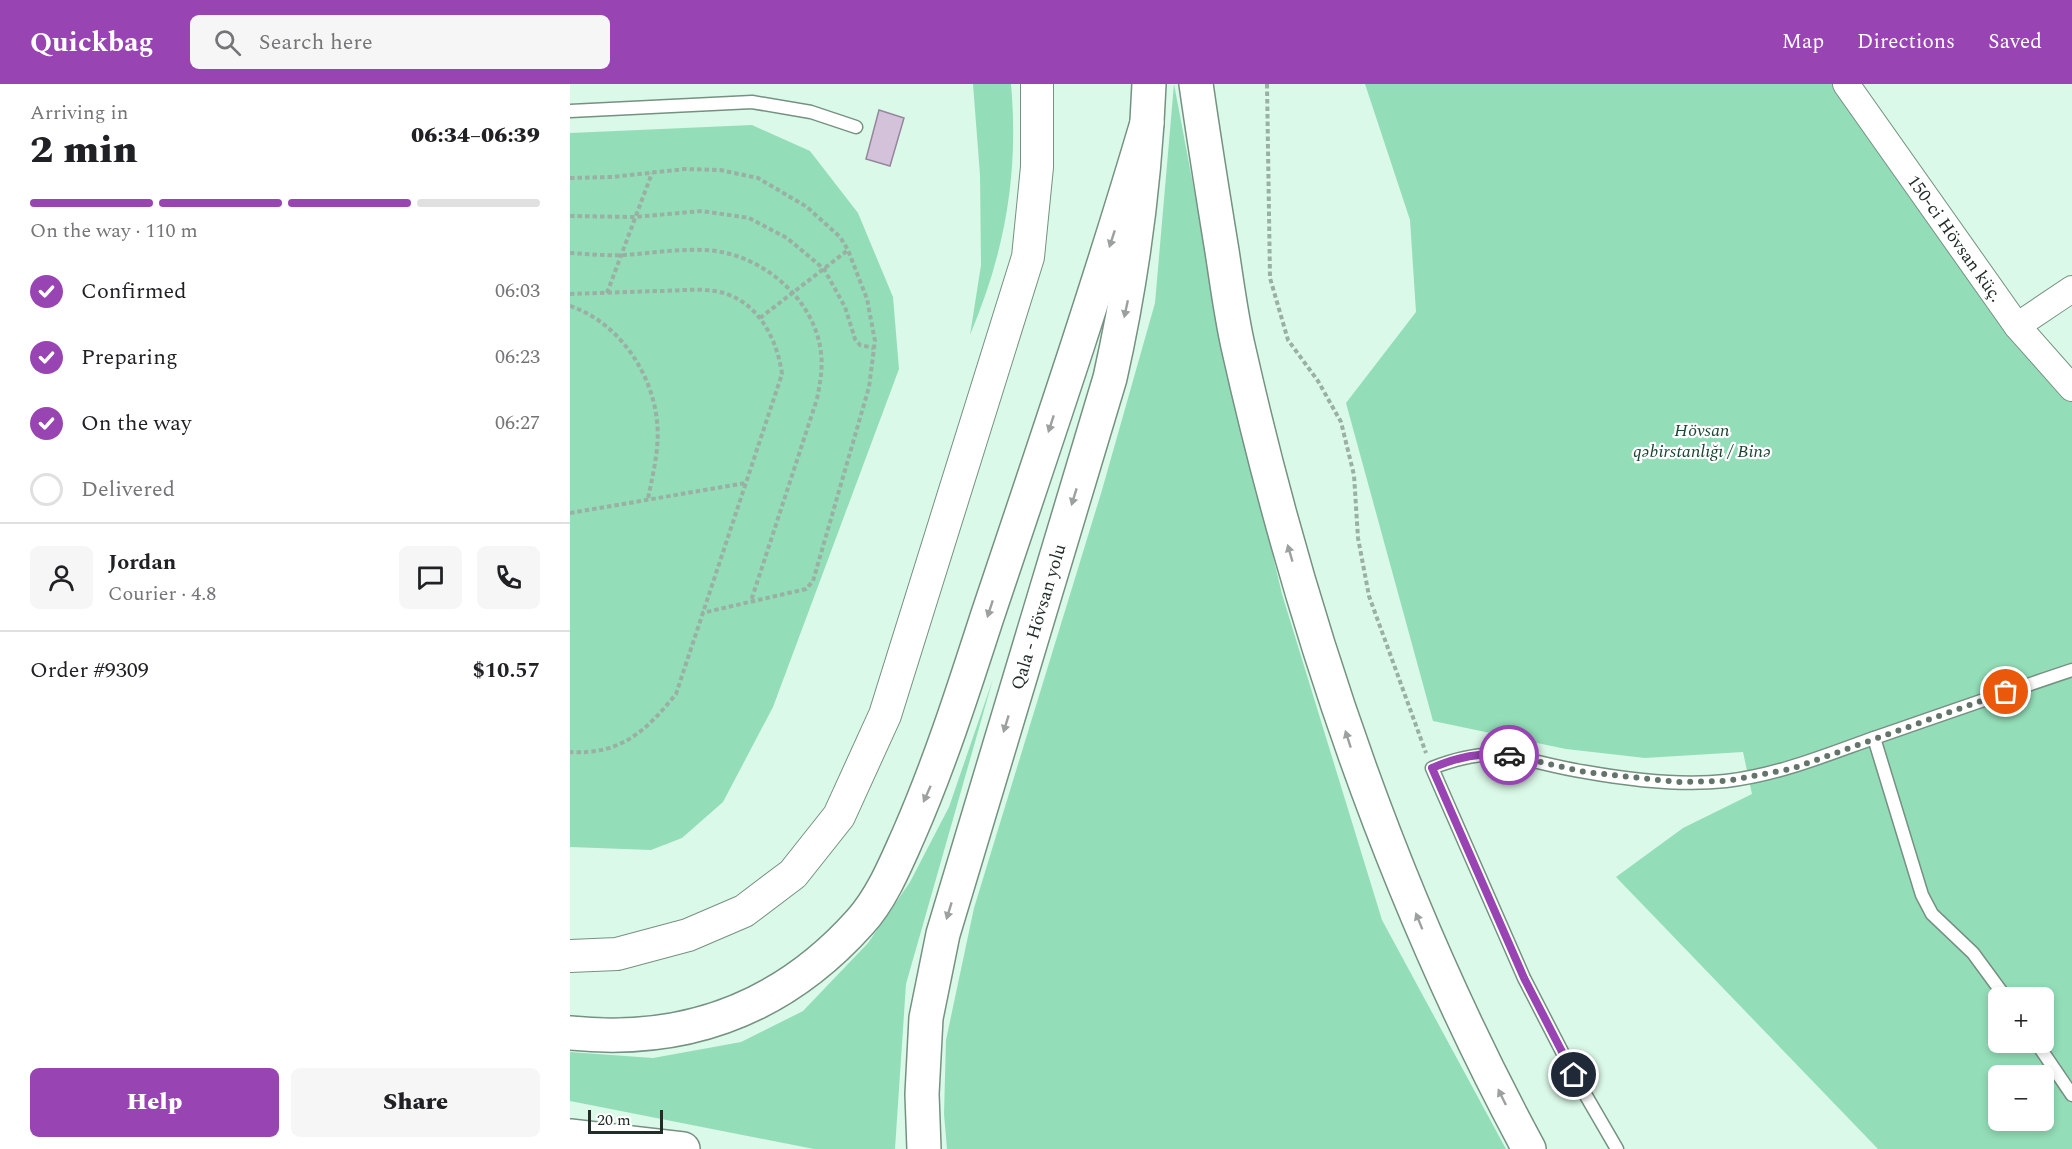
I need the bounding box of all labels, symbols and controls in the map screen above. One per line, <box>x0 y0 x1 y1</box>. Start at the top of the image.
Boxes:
search box <box>190 15 610 69</box>
text: Quickbag <box>30 21 154 64</box>
icon: search <box>211 26 244 59</box>
text: Search here <box>259 26 373 59</box>
text: Map <box>1782 26 1824 58</box>
text: Directions <box>1857 26 1955 58</box>
text: Saved <box>1988 26 2042 58</box>
text: Arriving in <box>30 98 128 128</box>
text: 06:34–06:39 <box>411 119 540 152</box>
text: 2 min <box>30 121 138 180</box>
street label: 150-ci Hövsan küç. <box>1900 170 2009 308</box>
text: On the way · 110 m <box>30 216 198 246</box>
one-way arrow <box>1107 230 1116 248</box>
icon: check <box>30 275 63 308</box>
text: Confirmed <box>81 275 187 308</box>
text: 06:03 <box>495 276 540 306</box>
one-way arrow <box>1120 300 1130 318</box>
icon: check <box>30 341 63 374</box>
text: Preparing <box>81 341 178 374</box>
text: 06:23 <box>495 342 540 372</box>
icon: check <box>30 407 63 440</box>
text: On the way <box>81 407 192 440</box>
text: 06:27 <box>495 408 540 438</box>
one-way arrow <box>1046 415 1055 433</box>
park label: Hövsan qəbirstanlığı / Binə <box>1633 417 1771 465</box>
text: Delivered <box>81 473 175 506</box>
one-way arrow <box>1069 488 1078 506</box>
street label: Qala - Hövsan yolu <box>1004 541 1073 693</box>
one-way arrow <box>1285 544 1294 562</box>
button: person <box>30 546 93 609</box>
text: Jordan <box>108 546 176 579</box>
button: chat <box>399 546 462 609</box>
button: phone <box>477 546 540 609</box>
text: Courier · 4.8 <box>108 579 216 609</box>
one-way arrow <box>985 600 994 618</box>
text: Order #9309 <box>30 654 149 687</box>
text: $10.57 <box>472 654 540 687</box>
pin <box>1980 666 2031 717</box>
icon: bag <box>1989 675 2022 708</box>
one-way arrow <box>1001 715 1010 733</box>
courier <box>1479 725 1539 785</box>
one-way arrow <box>1343 730 1352 748</box>
icon: car <box>1493 739 1526 772</box>
one-way arrow <box>922 785 932 803</box>
one-way arrow <box>944 902 953 920</box>
one-way arrow <box>1414 912 1423 930</box>
map controls <box>1988 987 2054 1131</box>
button: + <box>1988 987 2054 1053</box>
pin <box>1548 1049 1599 1100</box>
icon: home <box>1557 1058 1590 1091</box>
button: − <box>1988 1065 2054 1131</box>
button: Help <box>30 1068 279 1137</box>
button: Share <box>291 1068 540 1137</box>
one-way arrow <box>1497 1089 1506 1106</box>
scale bar <box>588 1107 663 1134</box>
text: 20 m <box>597 1108 631 1132</box>

